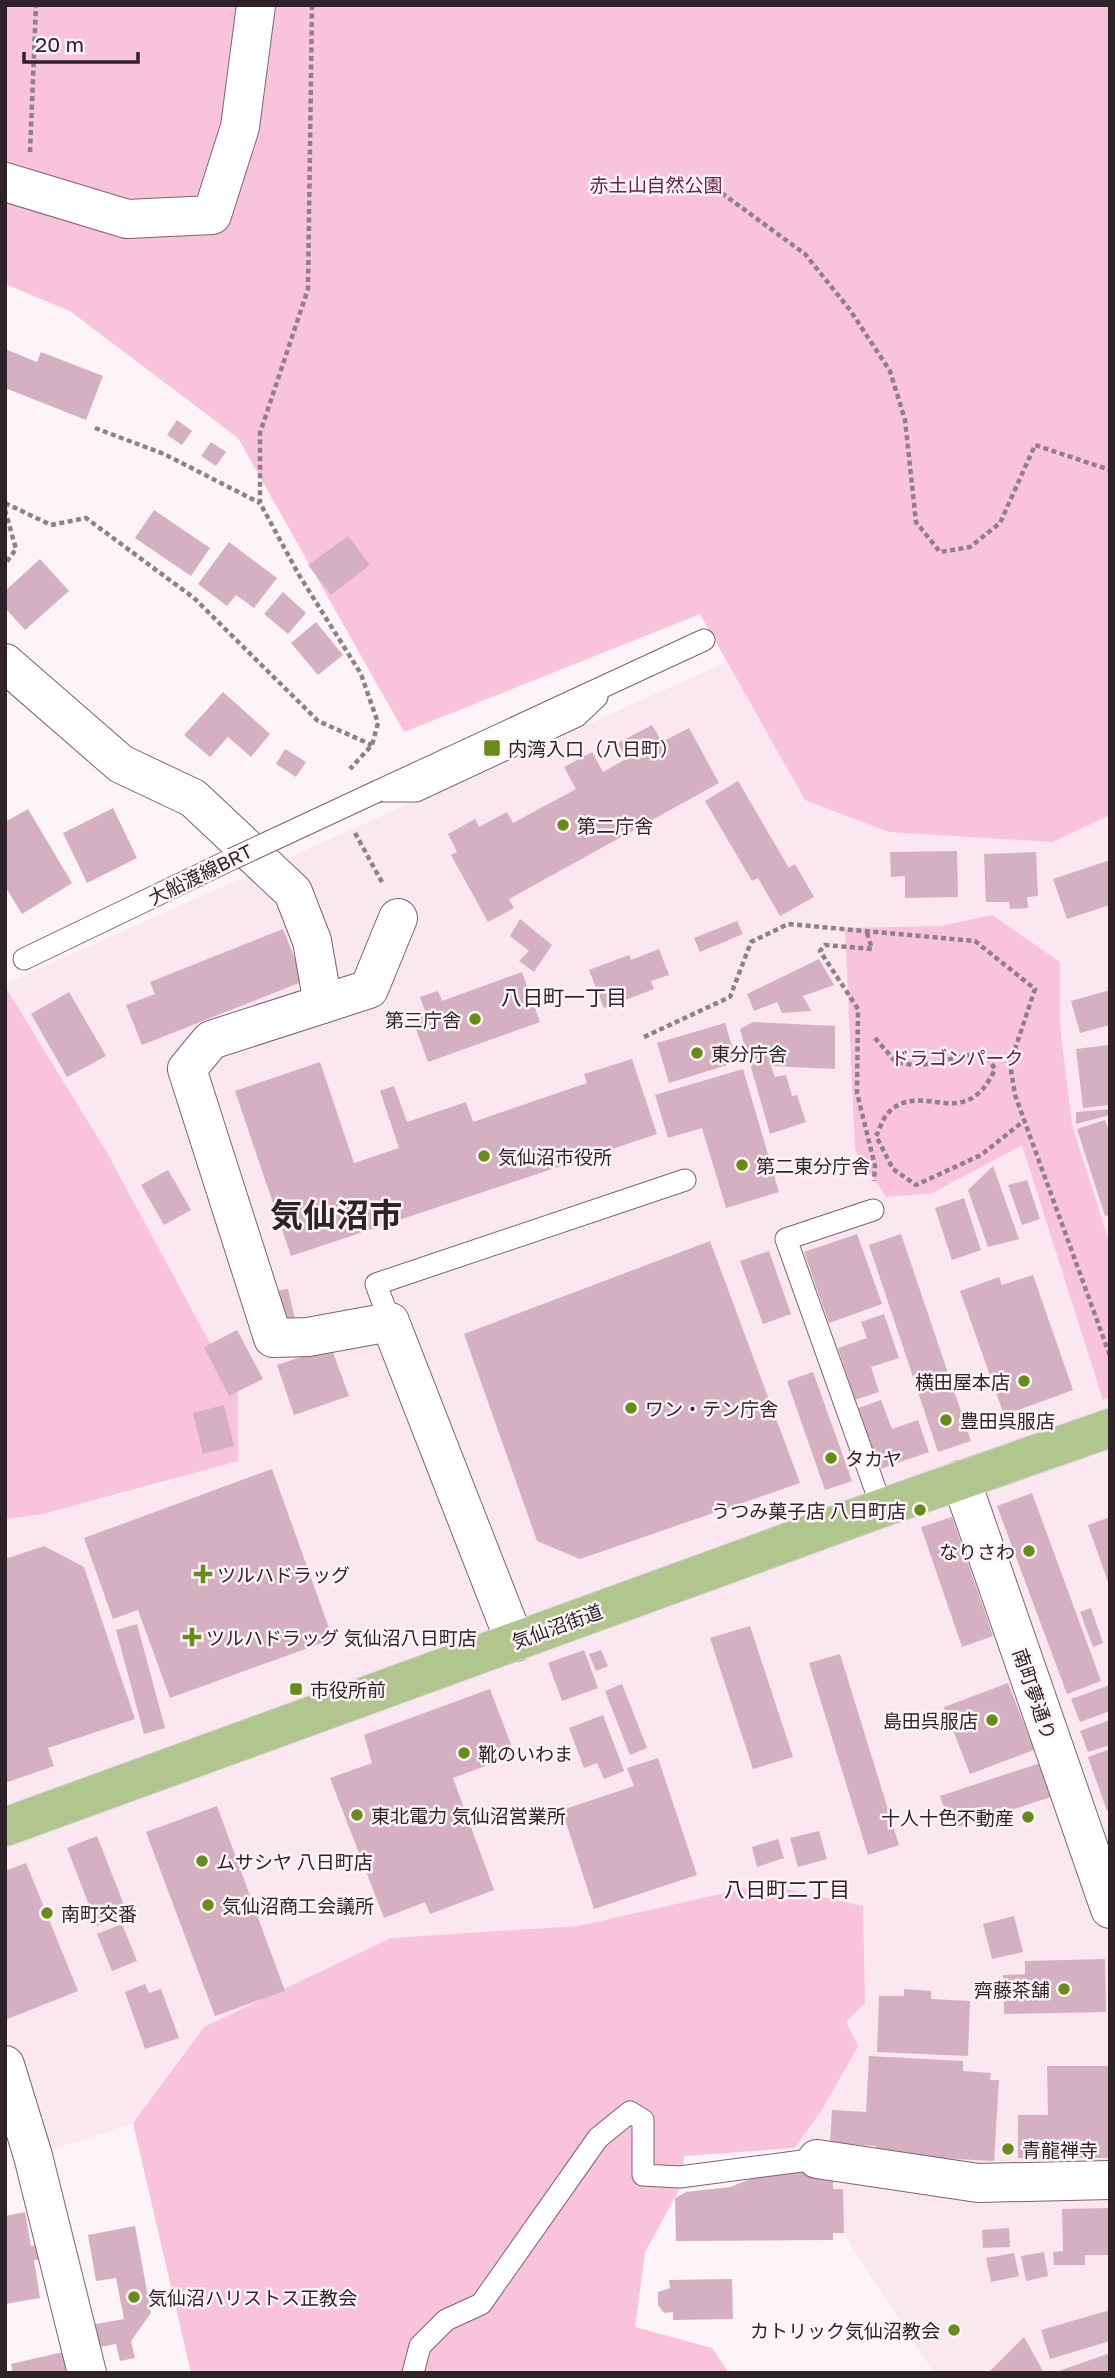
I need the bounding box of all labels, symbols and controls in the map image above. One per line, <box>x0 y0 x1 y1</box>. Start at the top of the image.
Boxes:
scale bar <box>24 21 138 65</box>
text: 20 m <box>35 31 84 57</box>
park label: 赤土山自然公園 <box>589 173 723 196</box>
place label: 内湾入口（八日町） <box>508 737 679 760</box>
marker: 内湾入口（八日町） <box>482 738 502 758</box>
place label: 第二庁舎 <box>577 814 653 837</box>
marker: 第二庁舎 <box>555 817 571 833</box>
street label: 大船渡線BRT <box>144 839 256 909</box>
district label: 八日町一丁目 <box>501 984 627 1010</box>
place label: 第三庁舎 <box>385 1008 461 1031</box>
marker: 第三庁舎 <box>467 1011 483 1027</box>
place label: 東分庁舎 <box>711 1042 787 1065</box>
marker: 東分庁舎 <box>689 1045 705 1061</box>
park label: ドラゴンパーク <box>890 1046 1024 1069</box>
place label: 気仙沼市役所 <box>498 1145 612 1168</box>
marker: 気仙沼市役所 <box>476 1148 492 1164</box>
place label: 第二東分庁舎 <box>756 1154 870 1177</box>
marker: 第二東分庁舎 <box>734 1157 750 1173</box>
district label: 気仙沼市 <box>270 1195 402 1234</box>
place label: 横田屋本店 <box>915 1370 1010 1393</box>
marker: 横田屋本店 <box>1016 1373 1032 1389</box>
place label: ワン・テン庁舎 <box>645 1397 778 1420</box>
marker: ワン・テン庁舎 <box>623 1400 639 1416</box>
place label: 豊田呉服店 <box>960 1409 1055 1432</box>
marker: 豊田呉服店 <box>938 1412 954 1428</box>
place label: タカヤ <box>845 1447 902 1470</box>
marker: タカヤ <box>823 1450 839 1466</box>
place label: うつみ菓子店 八日町店 <box>711 1499 906 1522</box>
marker: うつみ菓子店 八日町店 <box>912 1502 928 1518</box>
place label: なりさわ <box>939 1540 1015 1563</box>
marker: なりさわ <box>1021 1543 1037 1559</box>
place label: ツルハドラッグ <box>217 1563 350 1586</box>
marker: ツルハドラッグ <box>195 1566 211 1582</box>
street label: 気仙沼街道 <box>508 1599 606 1653</box>
place label: ツルハドラッグ 気仙沼八日町店 <box>206 1626 477 1649</box>
marker: ツルハドラッグ 気仙沼八日町店 <box>184 1629 200 1645</box>
street label: 南町夢通り <box>1009 1645 1061 1743</box>
place label: 市役所前 <box>310 1678 386 1701</box>
marker: 市役所前 <box>288 1681 304 1697</box>
place label: 島田呉服店 <box>883 1709 978 1732</box>
marker: 島田呉服店 <box>984 1712 1000 1728</box>
place label: 靴のいわま <box>478 1742 573 1765</box>
marker: 靴のいわま <box>456 1745 472 1761</box>
place label: 東北電力 気仙沼営業所 <box>371 1804 566 1827</box>
place label: 十人十色不動産 <box>881 1806 1014 1829</box>
marker: 東北電力 気仙沼営業所 <box>349 1807 365 1823</box>
marker: 十人十色不動産 <box>1020 1809 1036 1825</box>
place label: ムサシヤ 八日町店 <box>216 1850 373 1873</box>
marker: ムサシヤ 八日町店 <box>194 1853 210 1869</box>
district label: 八日町二丁目 <box>724 1876 850 1902</box>
place label: 気仙沼商工会議所 <box>222 1894 374 1917</box>
marker: 気仙沼商工会議所 <box>200 1897 216 1913</box>
place label: 南町交番 <box>61 1902 137 1925</box>
marker: 南町交番 <box>39 1905 55 1921</box>
place label: 齊藤茶舗 <box>974 1978 1050 2001</box>
marker: 齊藤茶舗 <box>1056 1981 1072 1997</box>
place label: 青龍禅寺 <box>1022 2138 1098 2161</box>
marker: 青龍禅寺 <box>1000 2141 1016 2157</box>
place label: 気仙沼ハリストス正教会 <box>148 2286 357 2309</box>
marker: 気仙沼ハリストス正教会 <box>126 2289 142 2305</box>
place label: カトリック気仙沼教会 <box>750 2319 940 2342</box>
marker: カトリック気仙沼教会 <box>946 2322 962 2338</box>

